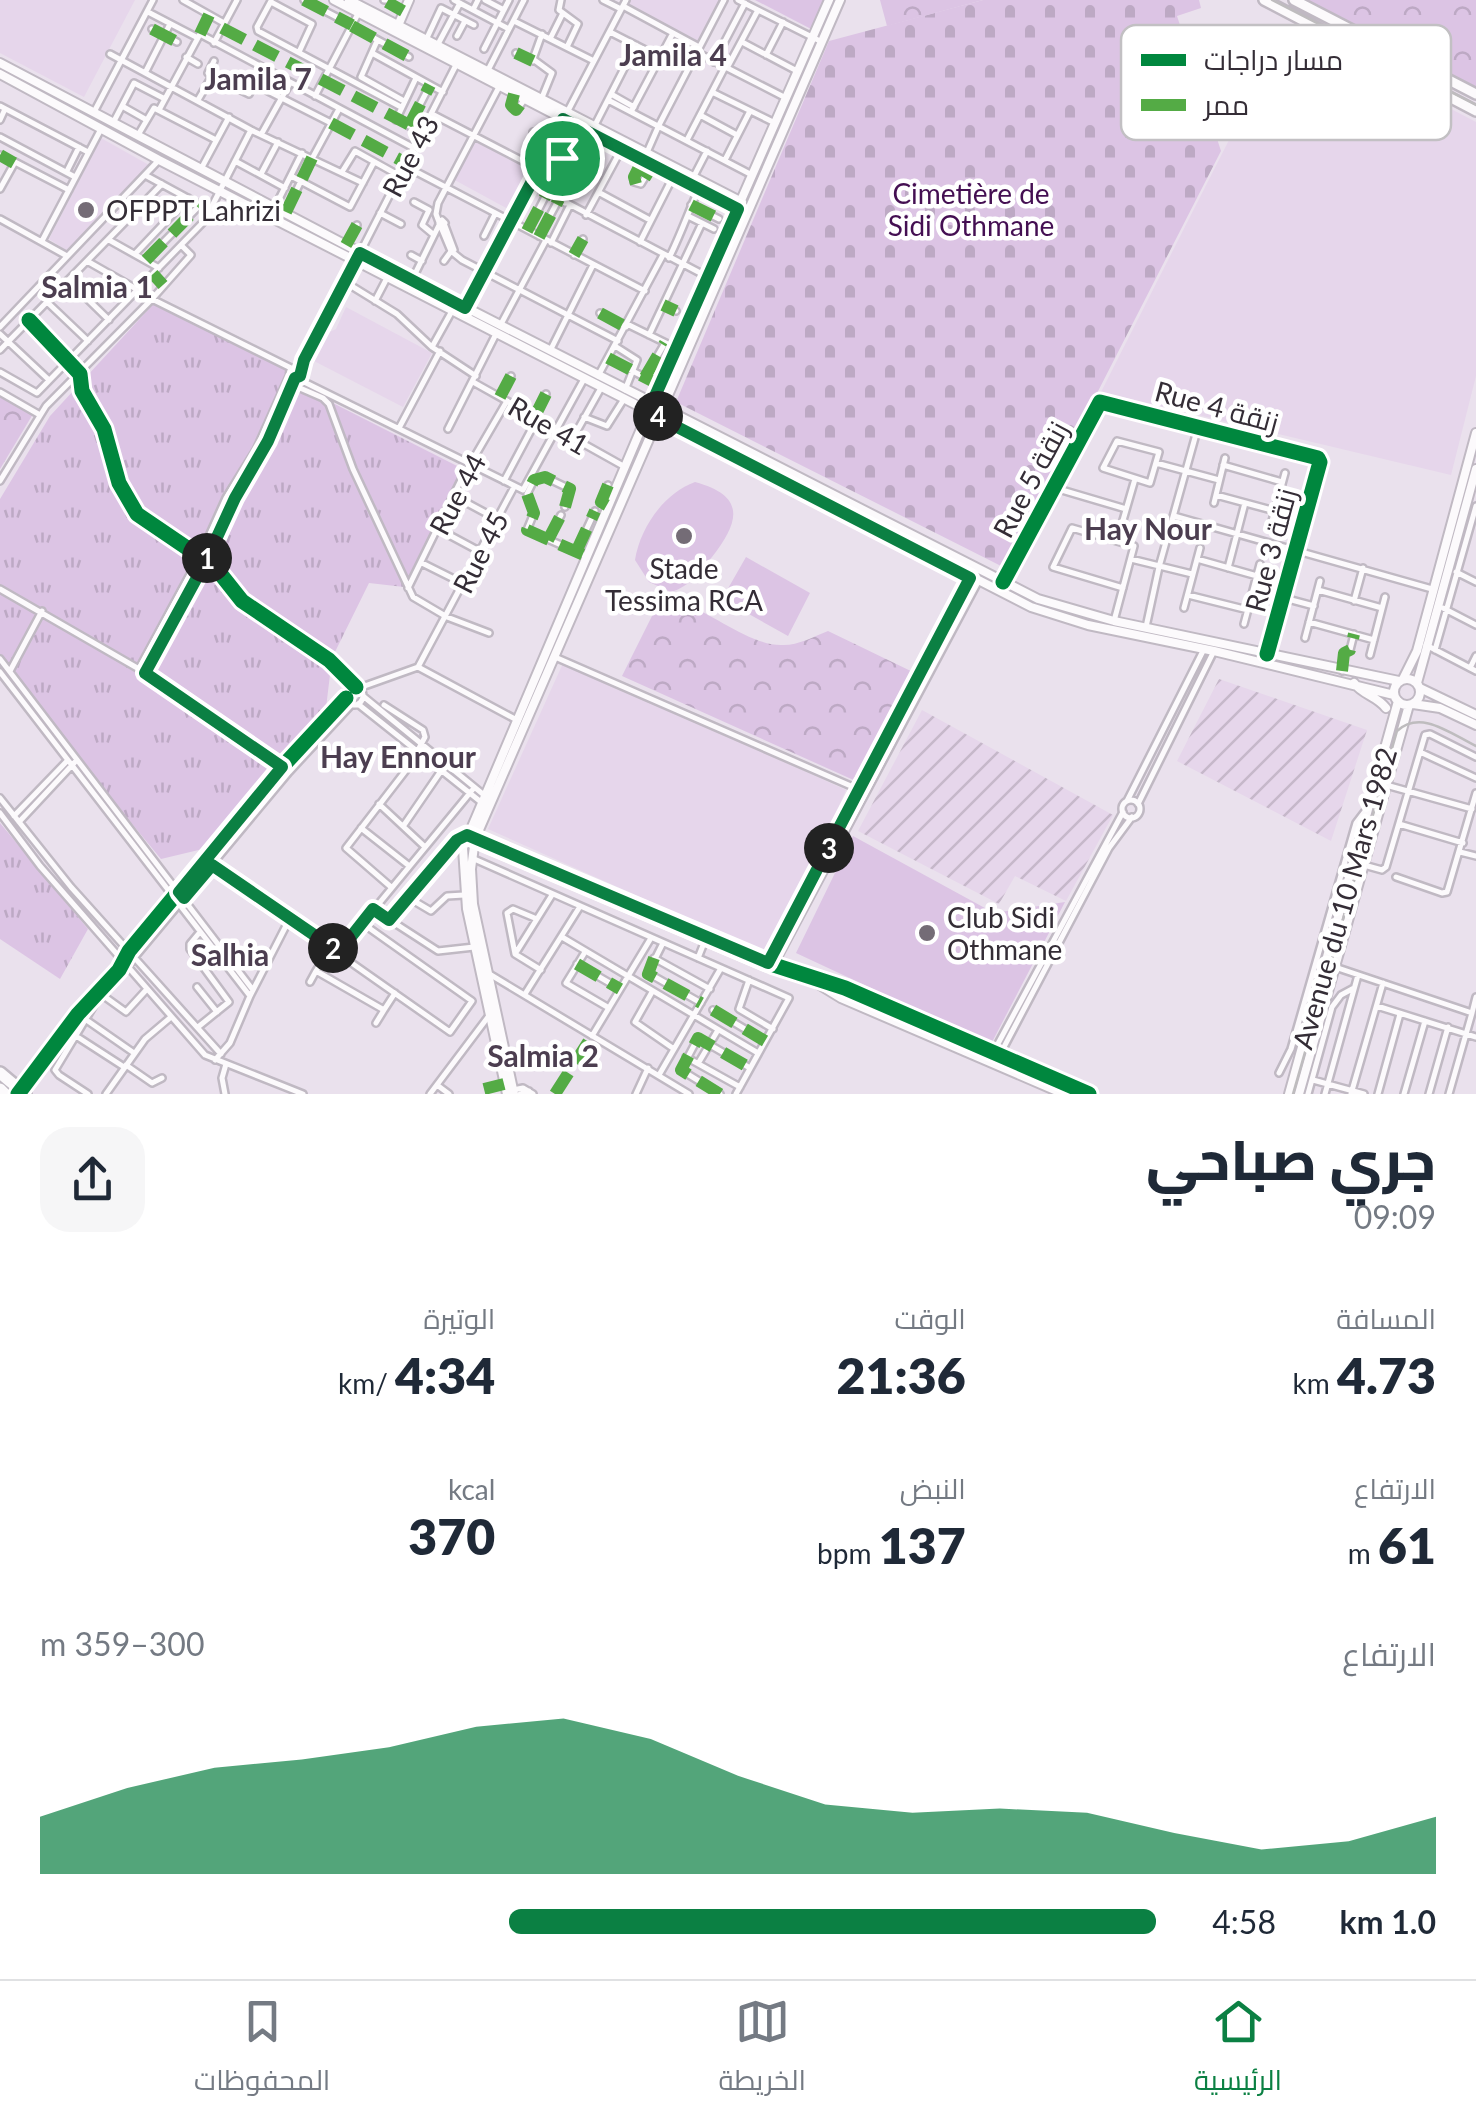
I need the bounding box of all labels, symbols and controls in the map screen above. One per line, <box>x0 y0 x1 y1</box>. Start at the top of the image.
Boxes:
legend <box>1121 25 1451 140</box>
district label: Jamila 4 <box>619 36 727 72</box>
text: مسار دراجات <box>1204 42 1343 76</box>
district label: Jamila 7 <box>204 60 312 96</box>
text: ممر <box>1202 87 1249 121</box>
street label: Rue 43 <box>375 110 445 202</box>
pin <box>520 116 605 201</box>
icon: arrive <box>535 131 590 186</box>
park label: Cimetière de Sidi Othmane <box>888 176 1054 242</box>
place label: OFPPT Lahrizi <box>106 193 281 227</box>
marker: OFPPT Lahrizi <box>75 199 97 221</box>
district label: Salmia 1 <box>41 268 153 304</box>
street label: Rue 4 زنقة <box>1151 373 1283 439</box>
street label: Rue 41 <box>503 389 595 461</box>
pin: 4 <box>633 391 683 441</box>
text: 4 <box>650 399 666 433</box>
street label: Rue 5 زنقة <box>985 415 1075 543</box>
street label: Rue 44 <box>422 448 492 540</box>
street label: Rue 3 زنقة <box>1237 484 1303 616</box>
street label: Rue 45 <box>445 506 515 598</box>
district label: Hay Nour <box>1084 510 1213 546</box>
marker: Stade Tessima RCA <box>673 525 695 547</box>
pin: 1 <box>182 533 232 583</box>
text: 1 <box>199 541 215 575</box>
place label: Stade Tessima RCA <box>605 551 763 617</box>
district label: Hay Ennour <box>320 738 477 774</box>
street label: Avenue du 10 Mars 1982 <box>1285 743 1403 1053</box>
pin: 3 <box>804 823 854 873</box>
text: 3 <box>821 831 837 865</box>
place label: Club Sidi Othmane <box>947 900 1062 966</box>
marker: Club Sidi Othmane <box>916 922 938 944</box>
pin: 2 <box>308 923 358 973</box>
text: 2 <box>325 931 341 965</box>
district label: Salhia <box>191 936 269 972</box>
district label: Salmia 2 <box>487 1037 599 1073</box>
text: جري صباحي <box>1146 1126 1436 1192</box>
button: share <box>40 1127 145 1232</box>
text: 09:09 <box>1354 1197 1436 1236</box>
text: الوتيرة <box>423 1301 495 1335</box>
text: الوقت <box>894 1301 966 1335</box>
text: المسافة <box>1336 1301 1436 1335</box>
text: 4:34 <box>395 1345 495 1405</box>
text: 21:36 <box>836 1345 966 1405</box>
text: 4.73 <box>1337 1345 1436 1405</box>
text: /km <box>338 1366 395 1400</box>
text: km <box>1293 1366 1337 1400</box>
text: النبض <box>900 1471 966 1505</box>
text: الارتفاع <box>1354 1471 1436 1505</box>
text: kcal <box>448 1472 495 1506</box>
text: 370 <box>408 1506 495 1566</box>
text: 137 <box>879 1515 966 1575</box>
text: 61 <box>1378 1515 1436 1575</box>
text: bpm <box>817 1536 879 1570</box>
text: m <box>1348 1536 1378 1570</box>
text: 300–359 m <box>40 1624 204 1663</box>
text: الارتفاع <box>1342 1634 1436 1673</box>
text: 4:58 <box>1212 1902 1276 1941</box>
text: 1.0 km <box>1340 1902 1436 1941</box>
tab: المحفوظات <box>194 1994 330 2106</box>
tab: الخريطة <box>719 1994 806 2106</box>
tab: الرئيسية <box>1194 1994 1282 2106</box>

